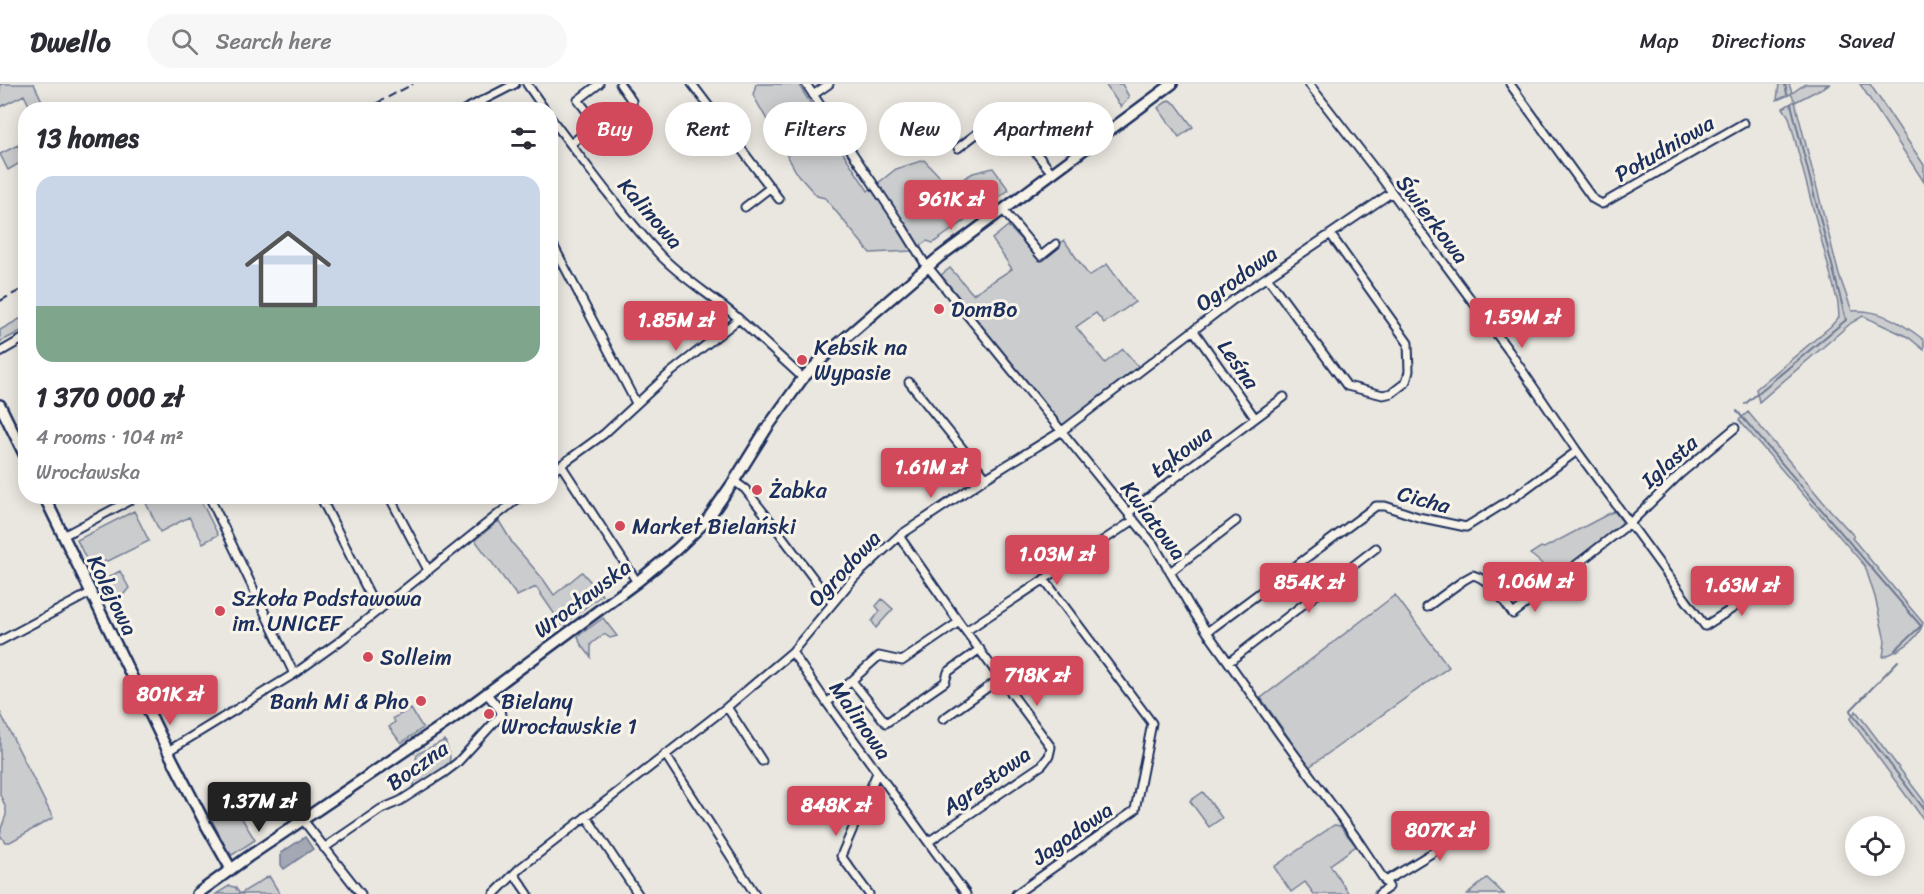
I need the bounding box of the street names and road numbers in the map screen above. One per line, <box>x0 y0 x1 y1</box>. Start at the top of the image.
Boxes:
street label: Południowa <box>1607 103 1723 193</box>
street label: Świerkowa <box>1386 166 1480 273</box>
street label: Kalinowa <box>608 168 693 258</box>
street label: Ogrodowa <box>1187 235 1286 322</box>
street label: Leśna <box>1207 331 1271 399</box>
street label: Łąkowa <box>1141 414 1222 488</box>
street label: Iglasta <box>1631 424 1708 499</box>
street label: Kwiatowa <box>1110 472 1197 569</box>
street label: Cicha <box>1393 474 1456 525</box>
street label: Ogrodowa <box>798 520 891 616</box>
street label: Kolejowa <box>76 548 149 643</box>
street label: Wrocławska <box>525 548 640 648</box>
street label: Malinowa <box>819 672 902 768</box>
street label: Boczna <box>378 729 458 801</box>
street label: Agrestowa <box>933 735 1039 826</box>
street label: Jagodowa <box>1022 791 1121 876</box>

